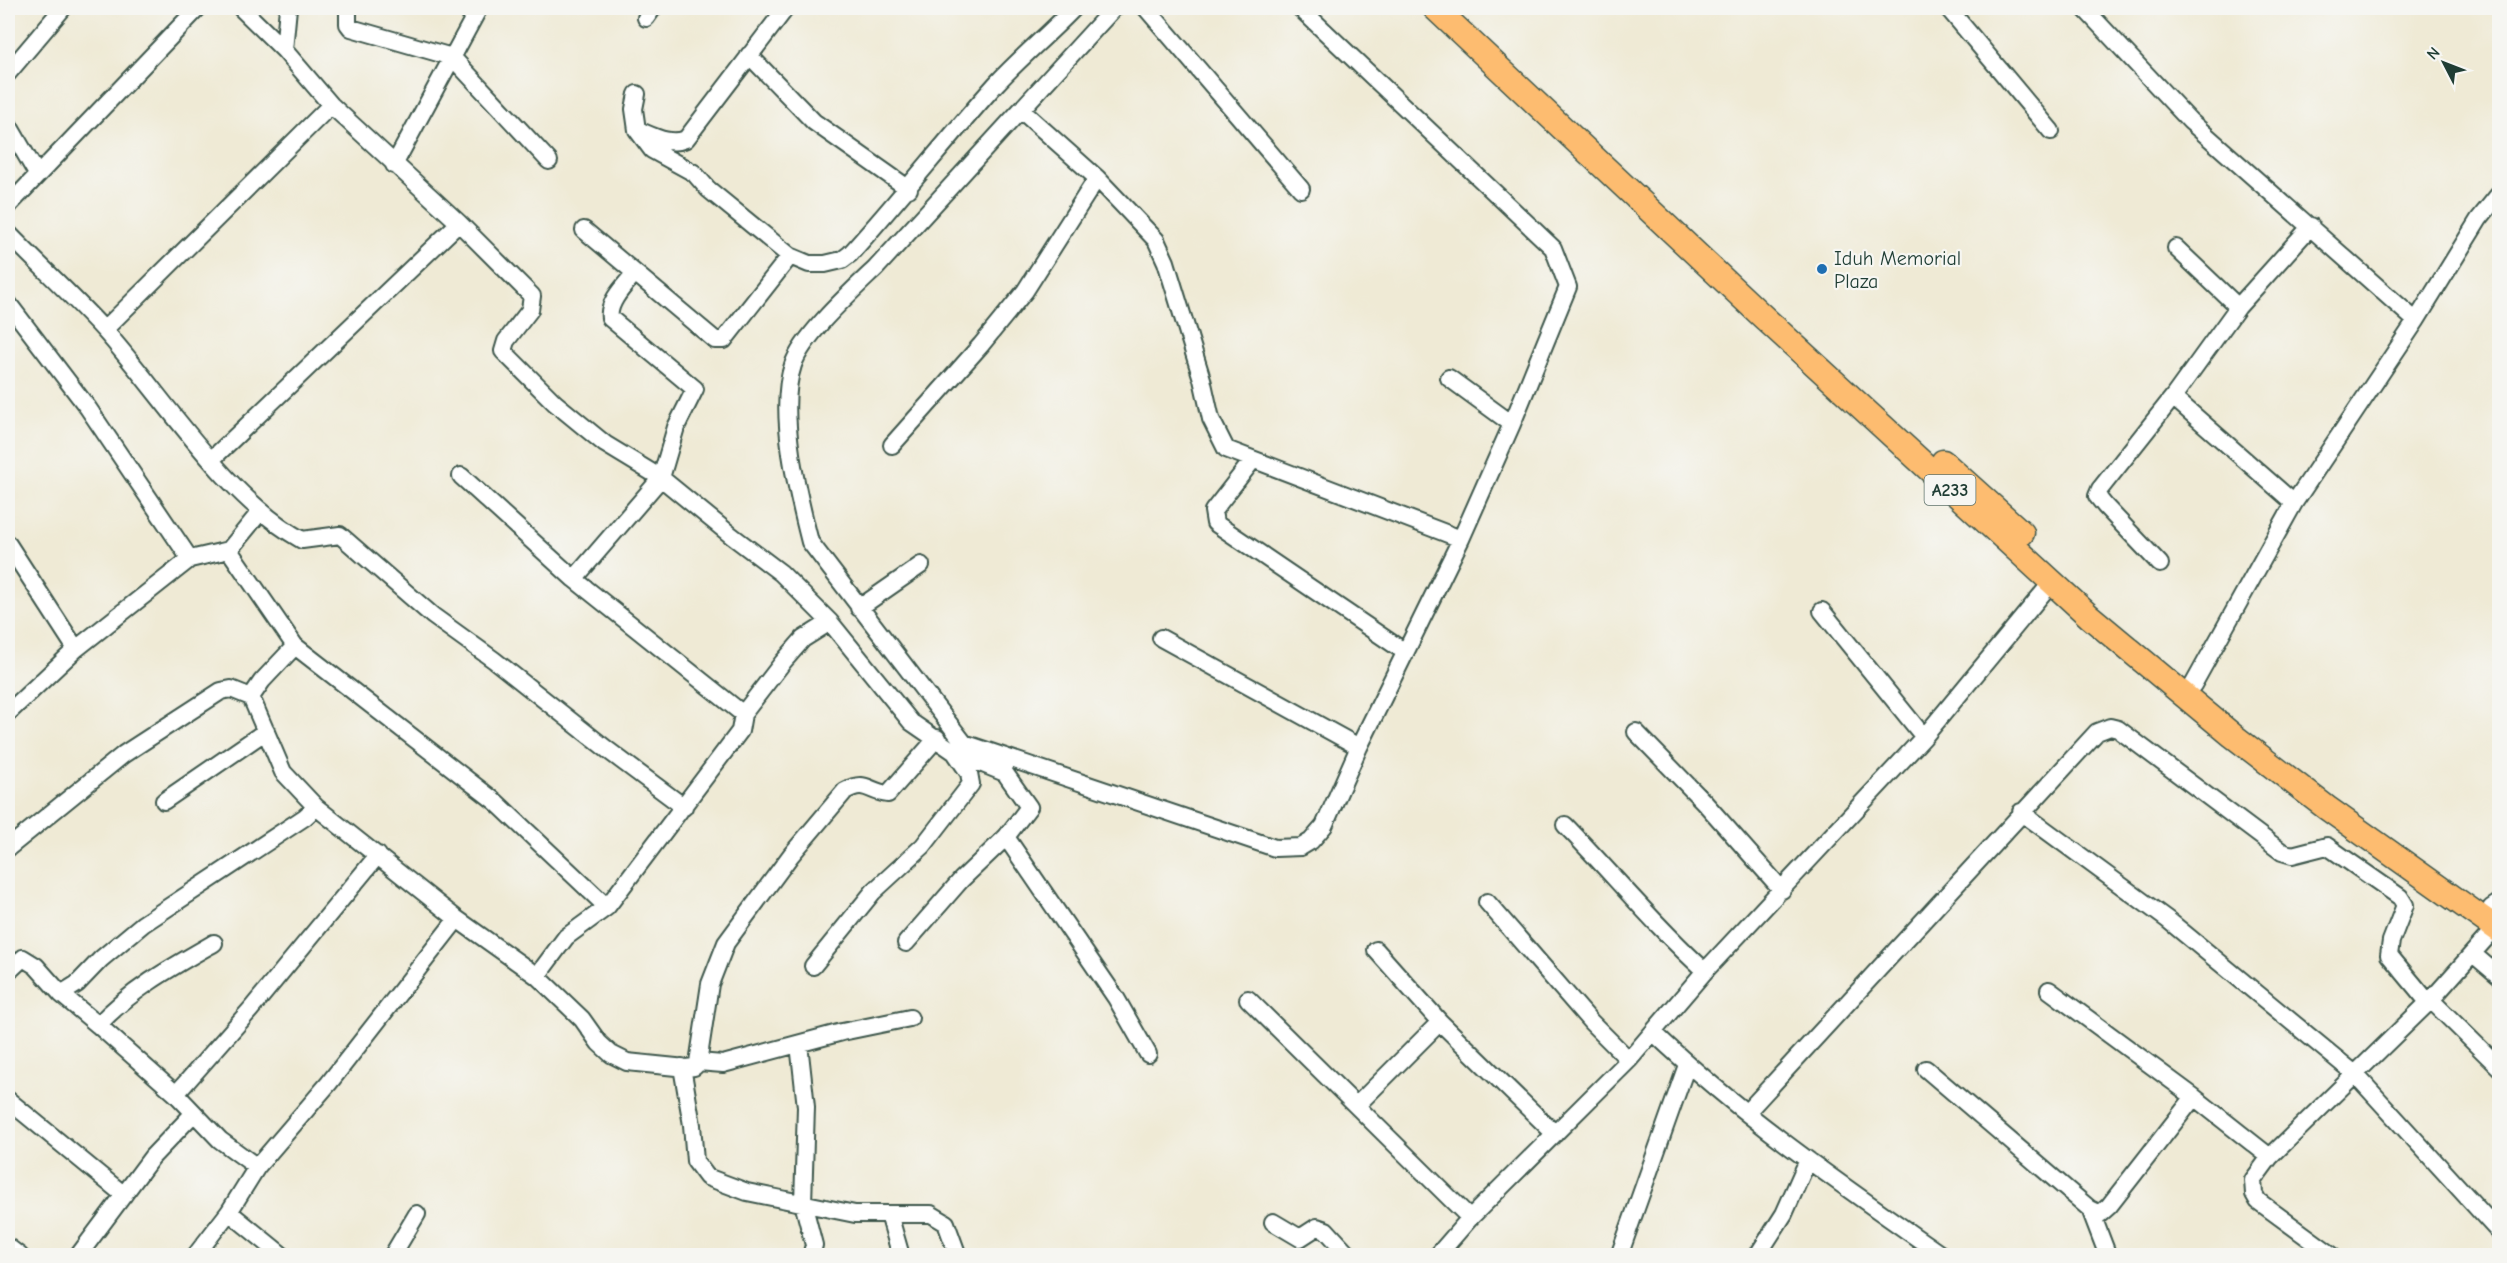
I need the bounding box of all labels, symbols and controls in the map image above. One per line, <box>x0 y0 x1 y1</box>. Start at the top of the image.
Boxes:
north arrow <box>2414 33 2474 93</box>
text: N <box>2423 44 2444 64</box>
place label: Iduh Memorial Plaza <box>1834 247 1961 293</box>
marker: Iduh Memorial Plaza <box>1815 262 1829 276</box>
road number: A233 <box>1924 475 1976 505</box>

